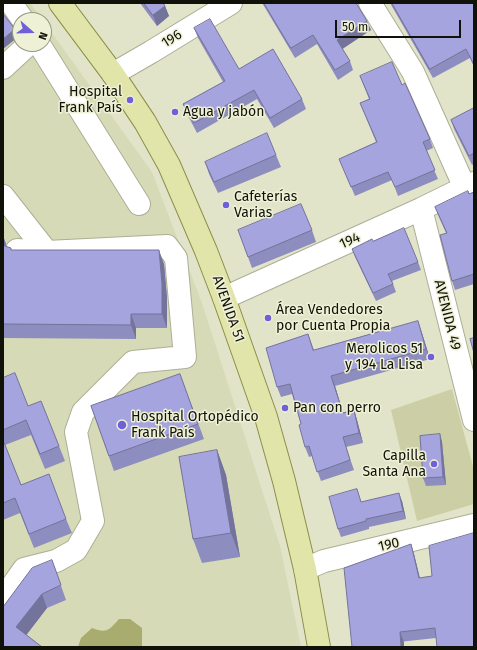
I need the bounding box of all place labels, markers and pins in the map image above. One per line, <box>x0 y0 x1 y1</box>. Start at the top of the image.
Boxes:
place label: Hospital Frank País <box>59 84 122 116</box>
marker: Hospital Frank País <box>125 95 135 105</box>
place label: Agua y jabón <box>183 104 264 120</box>
marker: Agua y jabón <box>170 107 180 117</box>
place label: Cafeterías Varias <box>234 189 297 222</box>
marker: Cafeterías Varias <box>221 200 231 210</box>
place label: Área Vendedores por Cuenta Propia <box>276 302 390 334</box>
marker: Área Vendedores por Cuenta Propia <box>263 313 273 323</box>
place label: Merolicos 51 y 194 La Lisa <box>345 341 423 374</box>
marker: Merolicos 51 y 194 La Lisa <box>426 352 436 362</box>
place label: Pan con perro <box>293 400 381 416</box>
marker: Pan con perro <box>280 403 290 413</box>
place label: Hospital Ortopédico Frank País <box>131 409 259 442</box>
marker: Hospital Ortopédico Frank País <box>116 419 128 431</box>
place label: Capilla Santa Ana <box>362 448 426 480</box>
marker: Capilla Santa Ana <box>429 459 439 469</box>

